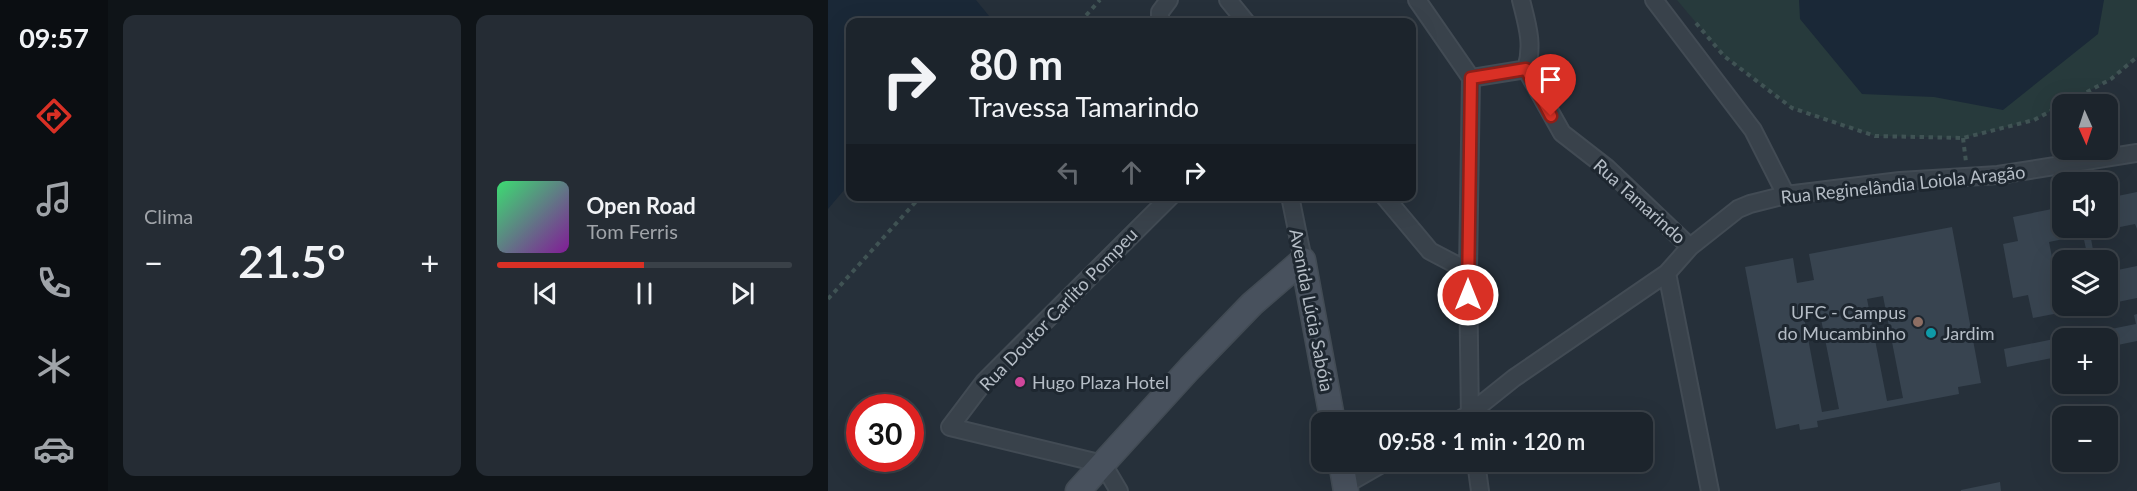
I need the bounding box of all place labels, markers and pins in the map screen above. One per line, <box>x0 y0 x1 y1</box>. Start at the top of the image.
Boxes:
pin <box>1525 54 1576 116</box>
place label: UFC - Campus do Mucambinho <box>1777 301 1906 344</box>
marker: UFC - Campus do Mucambinho <box>1911 315 1925 329</box>
place label: Jardim <box>1943 322 1995 344</box>
marker: Jardim <box>1924 326 1938 340</box>
place label: Hugo Plaza Hotel <box>1032 371 1169 393</box>
marker: Hugo Plaza Hotel <box>1013 375 1027 389</box>

